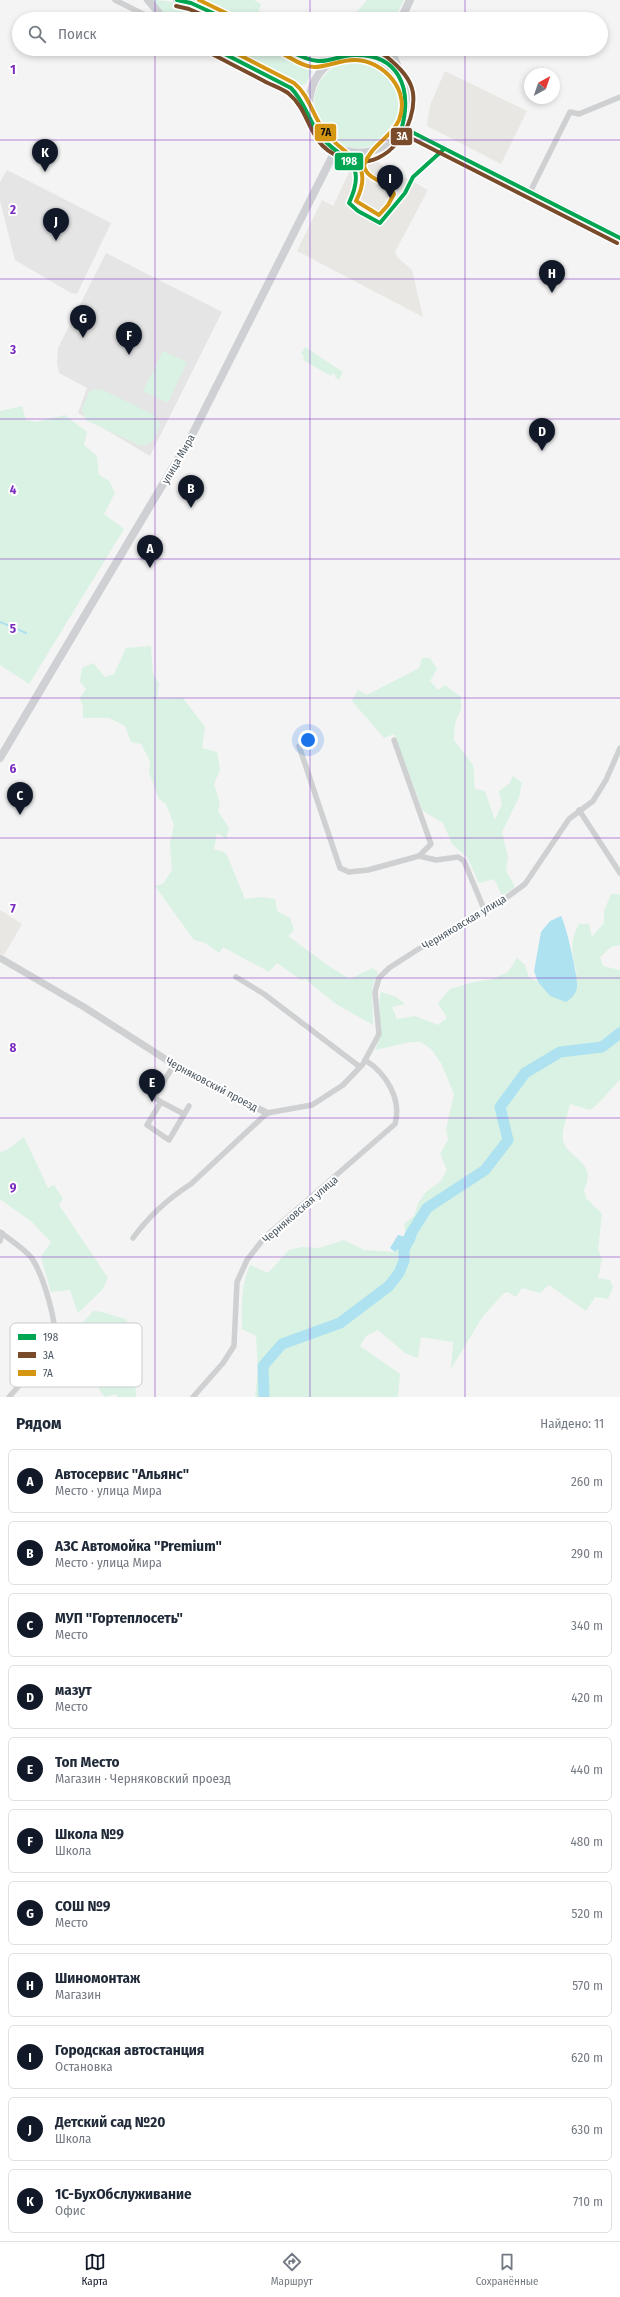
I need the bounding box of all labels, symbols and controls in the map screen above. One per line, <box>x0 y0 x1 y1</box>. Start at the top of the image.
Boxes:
search box <box>12 12 608 56</box>
icon: search <box>26 23 48 45</box>
text: Поиск <box>58 25 96 43</box>
text: 1 <box>10 62 16 77</box>
north arrow <box>524 68 560 104</box>
line badge: 7А <box>314 123 337 142</box>
text: 7А <box>321 126 332 139</box>
line badge: 3А <box>390 127 413 146</box>
text: 3А <box>395 130 409 143</box>
pin: K <box>32 139 58 172</box>
line badge: 198 <box>334 152 364 171</box>
text: 198 <box>341 155 357 168</box>
pin: I <box>377 165 403 198</box>
text: 2 <box>9 202 16 217</box>
pin: J <box>43 208 69 241</box>
pin: H <box>539 260 565 293</box>
pin: G <box>70 305 96 338</box>
pin: F <box>116 322 142 355</box>
text: 3 <box>9 342 16 357</box>
pin: D <box>529 418 555 451</box>
street label: улица Мира <box>159 432 198 486</box>
pin: B <box>178 475 204 508</box>
text: 4 <box>10 482 17 497</box>
pin: A <box>137 535 163 568</box>
text: 5 <box>10 621 16 636</box>
your location <box>298 730 318 750</box>
text: 6 <box>10 761 17 776</box>
pin: C <box>7 782 33 815</box>
street label: Черняковская улица <box>420 892 509 953</box>
text: 7 <box>10 901 16 916</box>
text: 8 <box>10 1040 17 1055</box>
street label: Черняковский проезд <box>164 1055 260 1114</box>
pin: E <box>139 1069 165 1102</box>
street label: Черняковская улица <box>260 1173 341 1246</box>
text: 9 <box>10 1180 17 1195</box>
legend <box>10 1323 142 1387</box>
text: 198 <box>43 1331 59 1344</box>
text: 3А <box>43 1349 54 1362</box>
text: 7А <box>43 1367 53 1380</box>
text: Рядом <box>16 1413 61 1434</box>
text: Найдено: 11 <box>540 1416 604 1431</box>
text: Автосервис "Альянс" <box>55 1465 189 1483</box>
text: A <box>26 1474 34 1489</box>
text: 260 m <box>571 1474 603 1489</box>
text: Место · улица Мира <box>55 1483 162 1498</box>
text: АЗС Автомойка "Premium" <box>55 1537 222 1555</box>
text: B <box>26 1546 34 1561</box>
text: 290 m <box>571 1546 603 1561</box>
text: Место · улица Мира <box>55 1555 162 1570</box>
text: МУП "Гортеплосеть" <box>55 1609 183 1627</box>
text: C <box>27 1618 33 1633</box>
text: 340 m <box>571 1618 603 1633</box>
text: Место <box>55 1627 88 1642</box>
text: мазут <box>55 1681 92 1699</box>
text: D <box>26 1690 34 1705</box>
text: 420 m <box>571 1690 603 1705</box>
text: Место <box>55 1699 88 1714</box>
text: Топ Место <box>55 1753 120 1771</box>
text: E <box>27 1762 33 1777</box>
text: 440 m <box>571 1762 603 1777</box>
text: Магазин · Черняковский проезд <box>55 1771 231 1786</box>
text: Школа №9 <box>55 1825 124 1843</box>
text: F <box>27 1834 33 1849</box>
text: 480 m <box>570 1834 603 1849</box>
text: Школа <box>55 1843 91 1858</box>
text: СОШ №9 <box>55 1897 111 1915</box>
text: G <box>26 1906 34 1921</box>
text: 520 m <box>572 1906 603 1921</box>
text: Место <box>55 1915 88 1930</box>
text: Шиномонтаж <box>55 1969 140 1987</box>
text: H <box>26 1978 34 1993</box>
text: 570 m <box>572 1978 603 1993</box>
text: Магазин <box>55 1987 101 2002</box>
text: Городская автостанция <box>55 2041 204 2059</box>
text: I <box>28 2050 32 2065</box>
text: 620 m <box>571 2050 603 2065</box>
text: Остановка <box>55 2059 113 2074</box>
text: Детский сад №20 <box>55 2113 165 2131</box>
text: J <box>28 2122 32 2137</box>
text: 630 m <box>571 2122 603 2137</box>
text: Школа <box>55 2131 91 2146</box>
text: 1С-БухОбслуживание <box>55 2185 192 2203</box>
text: K <box>26 2194 34 2209</box>
text: 710 m <box>573 2194 603 2209</box>
text: Офис <box>55 2203 85 2218</box>
tab: Карта <box>81 2251 108 2288</box>
tab: Маршрут <box>271 2251 313 2288</box>
tab: Сохранённые <box>476 2251 539 2288</box>

